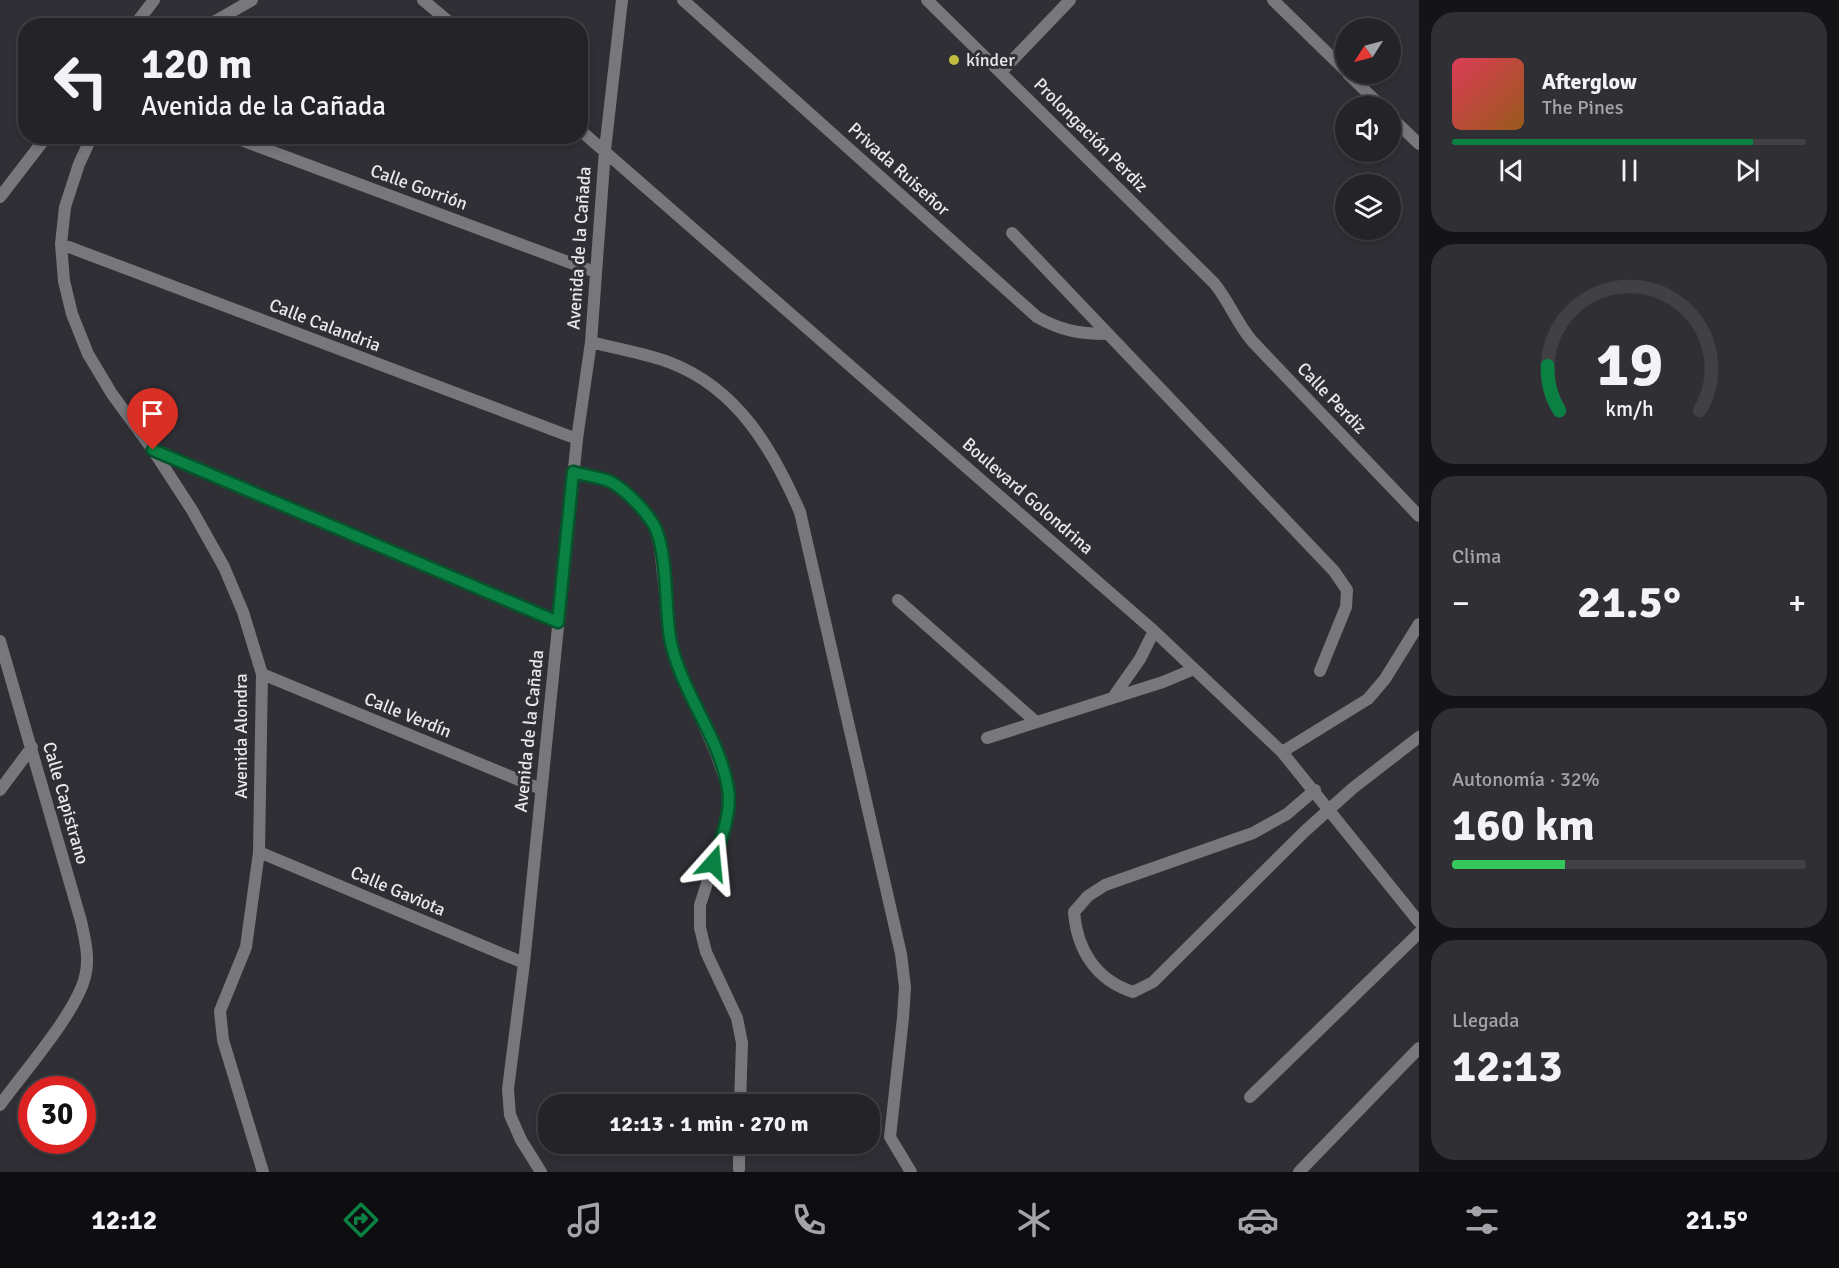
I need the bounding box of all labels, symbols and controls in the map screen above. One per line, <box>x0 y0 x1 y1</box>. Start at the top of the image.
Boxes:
north arrow <box>1335 18 1401 84</box>
map controls <box>1335 18 1401 240</box>
text: 120 m <box>141 39 252 90</box>
icon: left <box>42 42 120 120</box>
place label: kínder <box>966 49 1015 71</box>
marker: kínder <box>947 53 961 67</box>
text: Afterglow <box>1542 68 1637 95</box>
street label: Prolongación Perdiz <box>1029 73 1153 197</box>
text: Avenida de la Cañada <box>141 90 386 123</box>
text: The Pines <box>1542 95 1624 120</box>
button: sound <box>1335 96 1401 162</box>
street label: Privada Ruiseñor <box>844 118 955 221</box>
icon: previous <box>1495 154 1528 187</box>
icon: pause <box>1613 154 1646 187</box>
icon: next <box>1731 154 1764 187</box>
street label: Calle Gorrión <box>368 159 470 215</box>
street label: Avenida de la Cañada <box>562 166 596 330</box>
button: layers <box>1335 174 1401 240</box>
street label: Calle Calandria <box>266 294 384 356</box>
text: 19 <box>1595 326 1663 403</box>
street label: Calle Perdiz <box>1293 358 1371 438</box>
pin <box>127 388 178 450</box>
text: km/h <box>1605 396 1653 422</box>
icon: arrive <box>136 397 169 430</box>
street label: Boulevard Golondrina <box>958 433 1098 559</box>
text: Clima <box>1452 544 1501 569</box>
text: 21.5° <box>1577 575 1681 630</box>
text: − <box>1452 583 1470 624</box>
text: + <box>1788 583 1806 624</box>
street label: Avenida de la Cañada <box>510 649 548 813</box>
street label: Avenida Alondra <box>230 673 252 799</box>
street label: Calle Verdín <box>361 688 455 742</box>
street label: Calle Capistrano <box>38 739 94 867</box>
text: Autonomía · 32% <box>1452 767 1600 792</box>
text: 160 km <box>1452 798 1595 853</box>
position arrow <box>681 831 745 895</box>
street label: Calle Gaviota <box>347 861 449 921</box>
text: Llegada <box>1452 1008 1519 1033</box>
text: 12:13 <box>1452 1039 1562 1094</box>
speed limit sign: 30 <box>18 1076 96 1154</box>
text: 12:13 · 1 min · 270 m <box>609 1110 809 1137</box>
icon: directions <box>340 1199 382 1241</box>
icon: music <box>564 1199 606 1241</box>
icon: phone <box>788 1199 830 1241</box>
icon: climate <box>1013 1199 1055 1241</box>
icon: car <box>1237 1199 1279 1241</box>
icon: filters <box>1461 1199 1503 1241</box>
text: 12:12 <box>91 1204 157 1237</box>
text: 21.5° <box>1686 1204 1748 1237</box>

